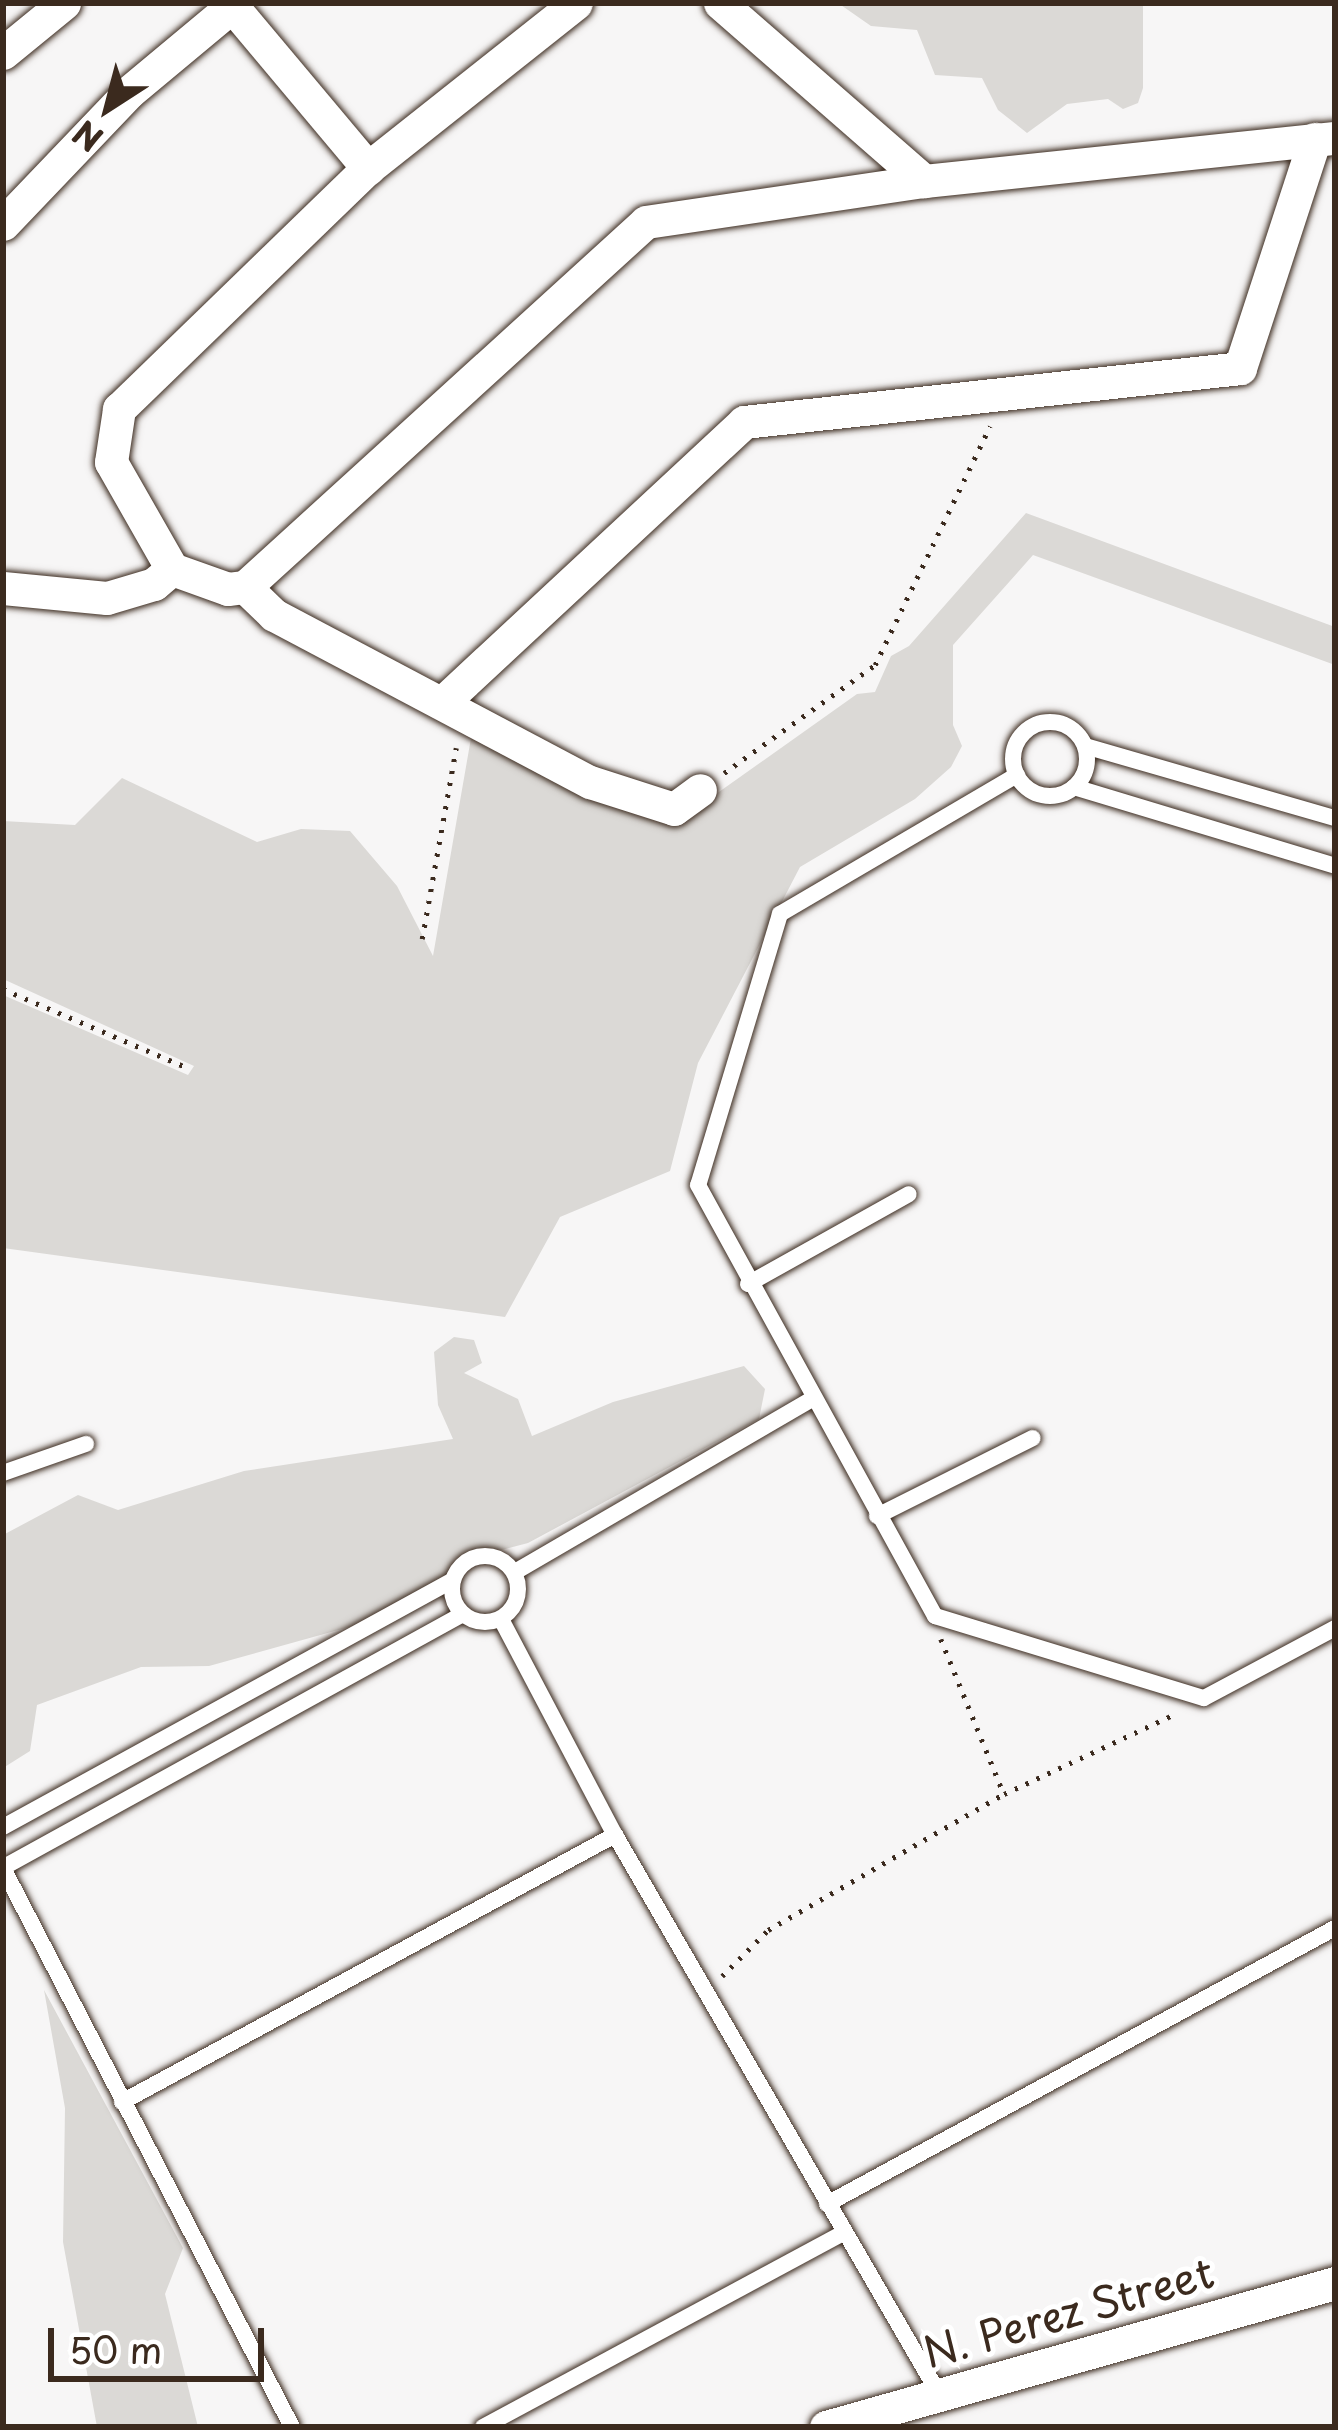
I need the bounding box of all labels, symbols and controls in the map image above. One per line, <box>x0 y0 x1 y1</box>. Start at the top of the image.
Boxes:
north arrow <box>48 48 168 168</box>
text: N <box>62 109 112 165</box>
street label: N. Perez Street <box>915 2245 1221 2377</box>
scale bar <box>54 2304 270 2378</box>
text: 50 m <box>69 2322 162 2376</box>

